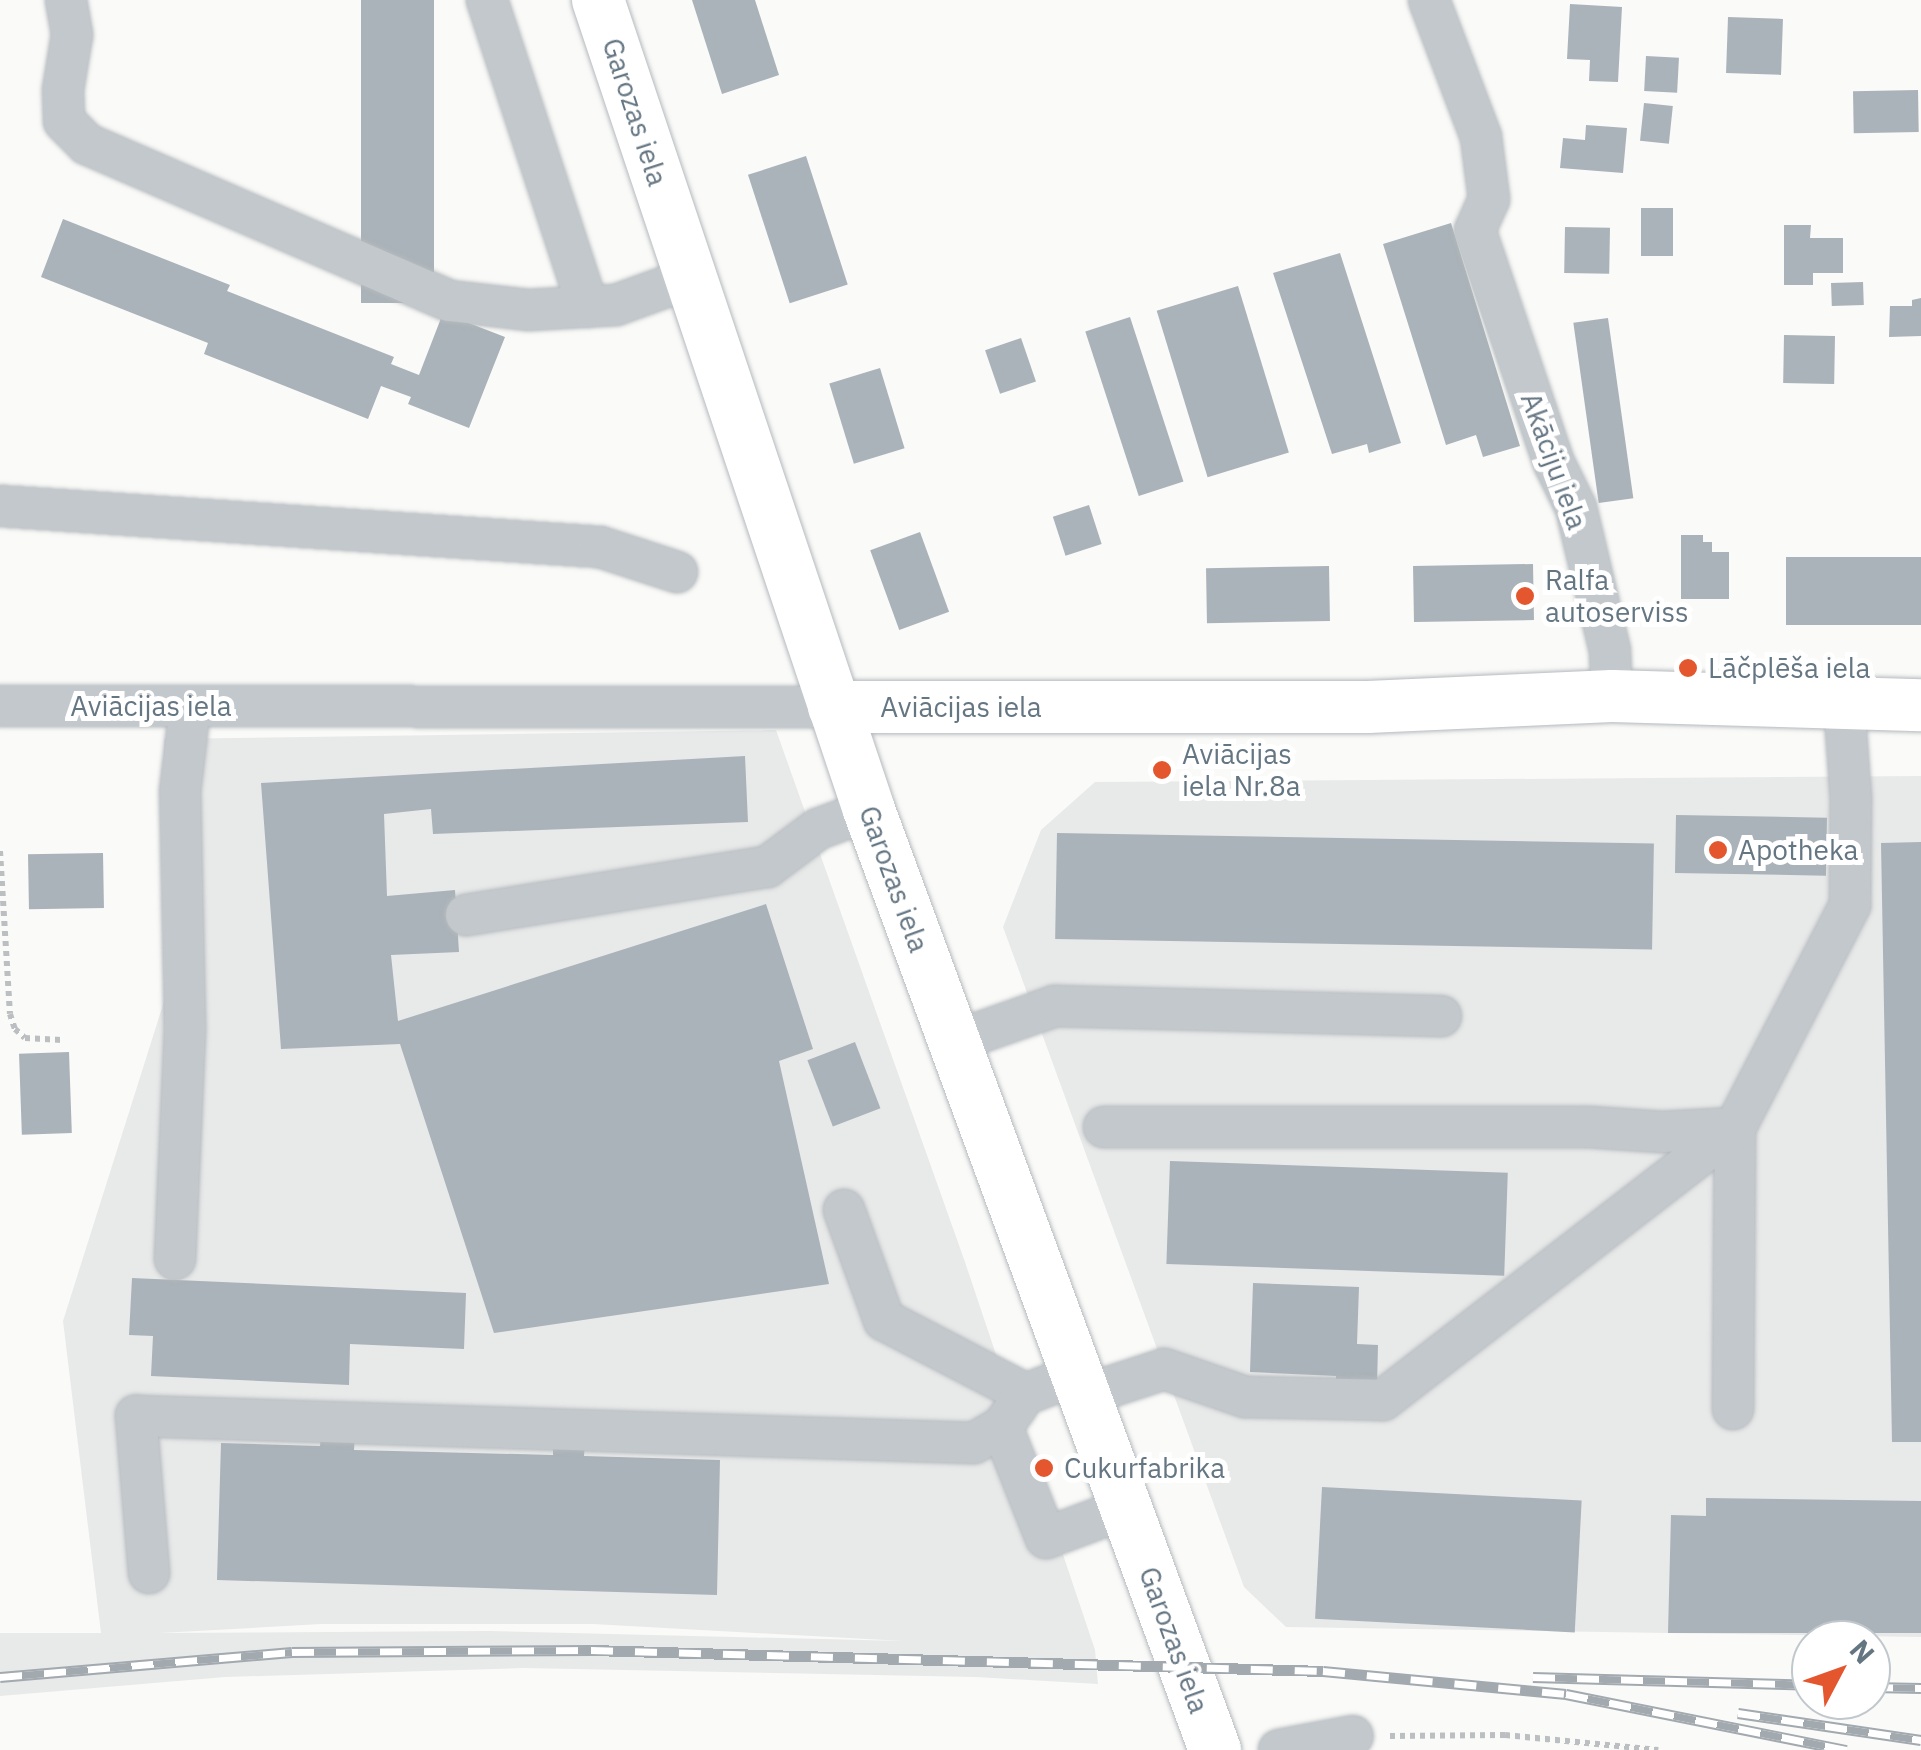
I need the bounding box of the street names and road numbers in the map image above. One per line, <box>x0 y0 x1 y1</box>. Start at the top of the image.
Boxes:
street label: Garozas iela <box>595 34 675 190</box>
street label: Akāciju iela <box>1514 388 1594 534</box>
street label: Aviācijas iela <box>70 689 232 723</box>
street label: Aviācijas iela <box>880 690 1042 724</box>
street label: Garozas iela <box>852 801 936 957</box>
street label: Garozas iela <box>1132 1562 1216 1718</box>

